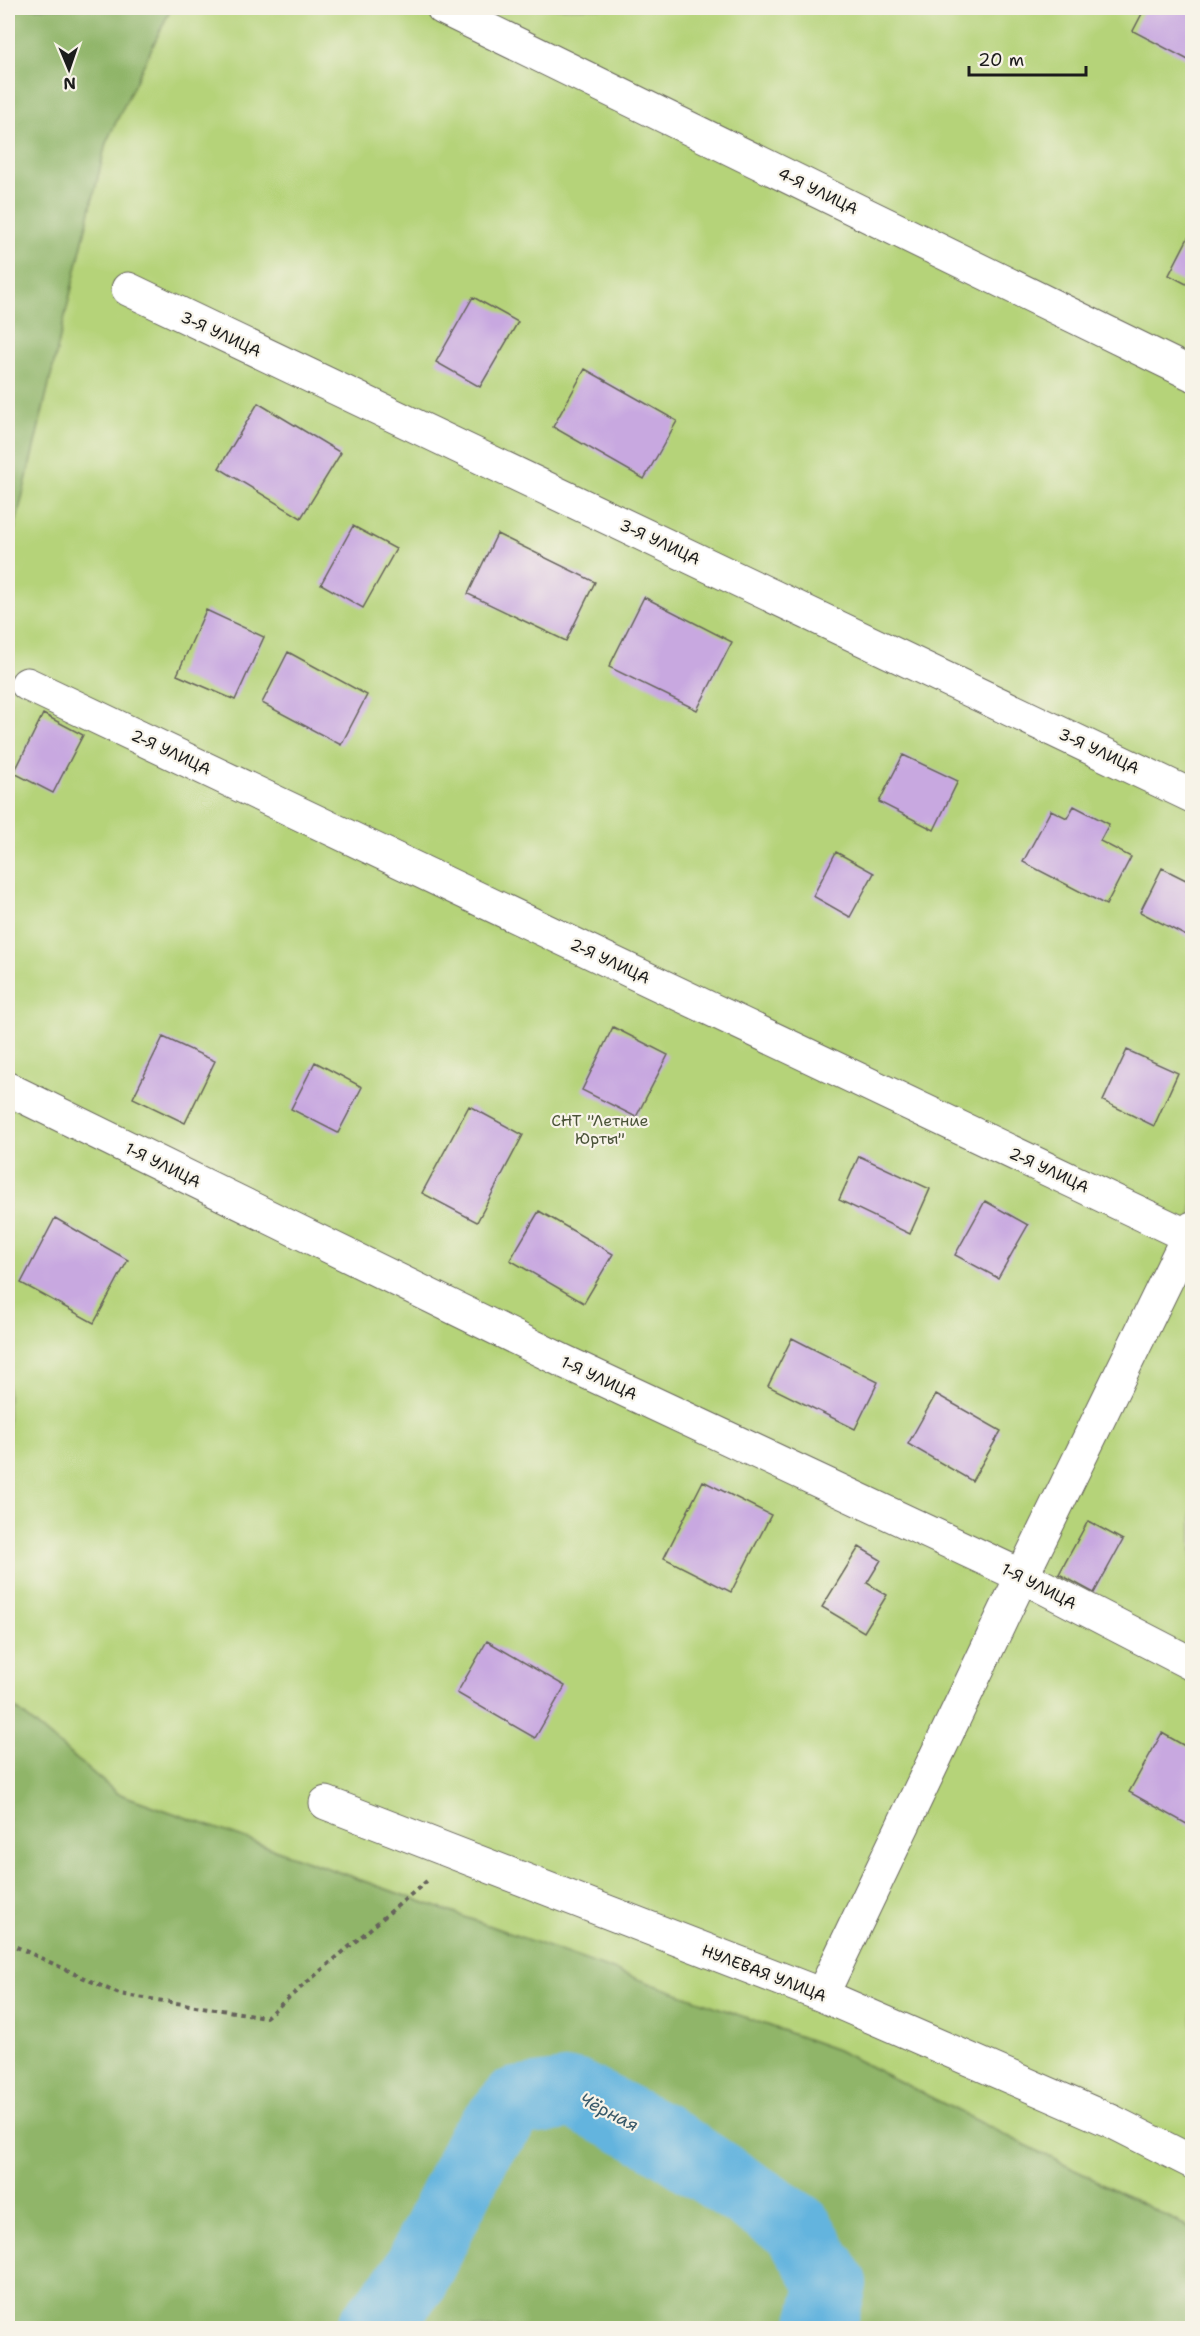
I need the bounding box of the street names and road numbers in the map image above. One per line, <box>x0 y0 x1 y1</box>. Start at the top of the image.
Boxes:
street label: 4-Я УЛИЦА <box>774 163 862 219</box>
street label: 3-Я УЛИЦА <box>177 306 265 362</box>
street label: 3-Я УЛИЦА <box>616 514 704 570</box>
street label: 3-Я УЛИЦА <box>1055 723 1143 779</box>
street label: 2-Я УЛИЦА <box>128 724 214 780</box>
street label: 2-Я УЛИЦА <box>567 933 653 989</box>
street label: 1-Я УЛИЦА <box>122 1138 204 1192</box>
street label: 2-Я УЛИЦА <box>1006 1142 1092 1198</box>
street label: 1-Я УЛИЦА <box>558 1351 640 1405</box>
street label: 1-Я УЛИЦА <box>998 1558 1080 1614</box>
street label: НУЛЕВАЯ УЛИЦА <box>699 1940 829 2006</box>

